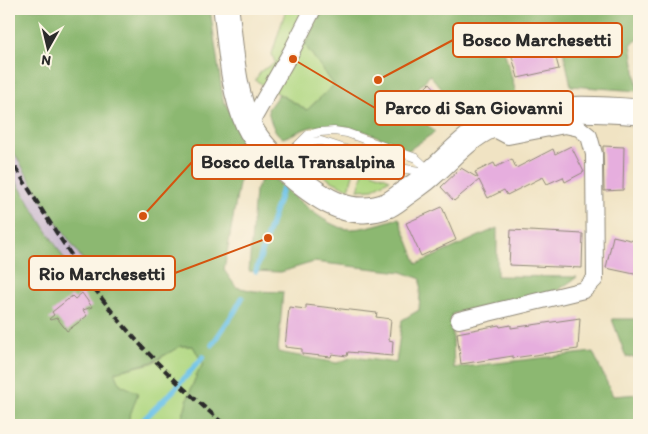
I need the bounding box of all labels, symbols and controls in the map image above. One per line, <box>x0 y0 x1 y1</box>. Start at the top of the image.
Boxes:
north arrow <box>22 22 72 72</box>
callout: Bosco Marchesetti <box>453 23 622 57</box>
text: Bosco Marchesetti <box>462 28 612 51</box>
text: N <box>40 51 52 69</box>
callout: Parco di San Giovanni <box>375 91 573 125</box>
text: Parco di San Giovanni <box>385 96 563 119</box>
callout: Bosco della Transalpina <box>192 145 404 179</box>
text: Bosco della Transalpina <box>201 150 396 173</box>
callout: Rio Marchesetti <box>29 256 175 290</box>
text: Rio Marchesetti <box>39 262 165 285</box>

